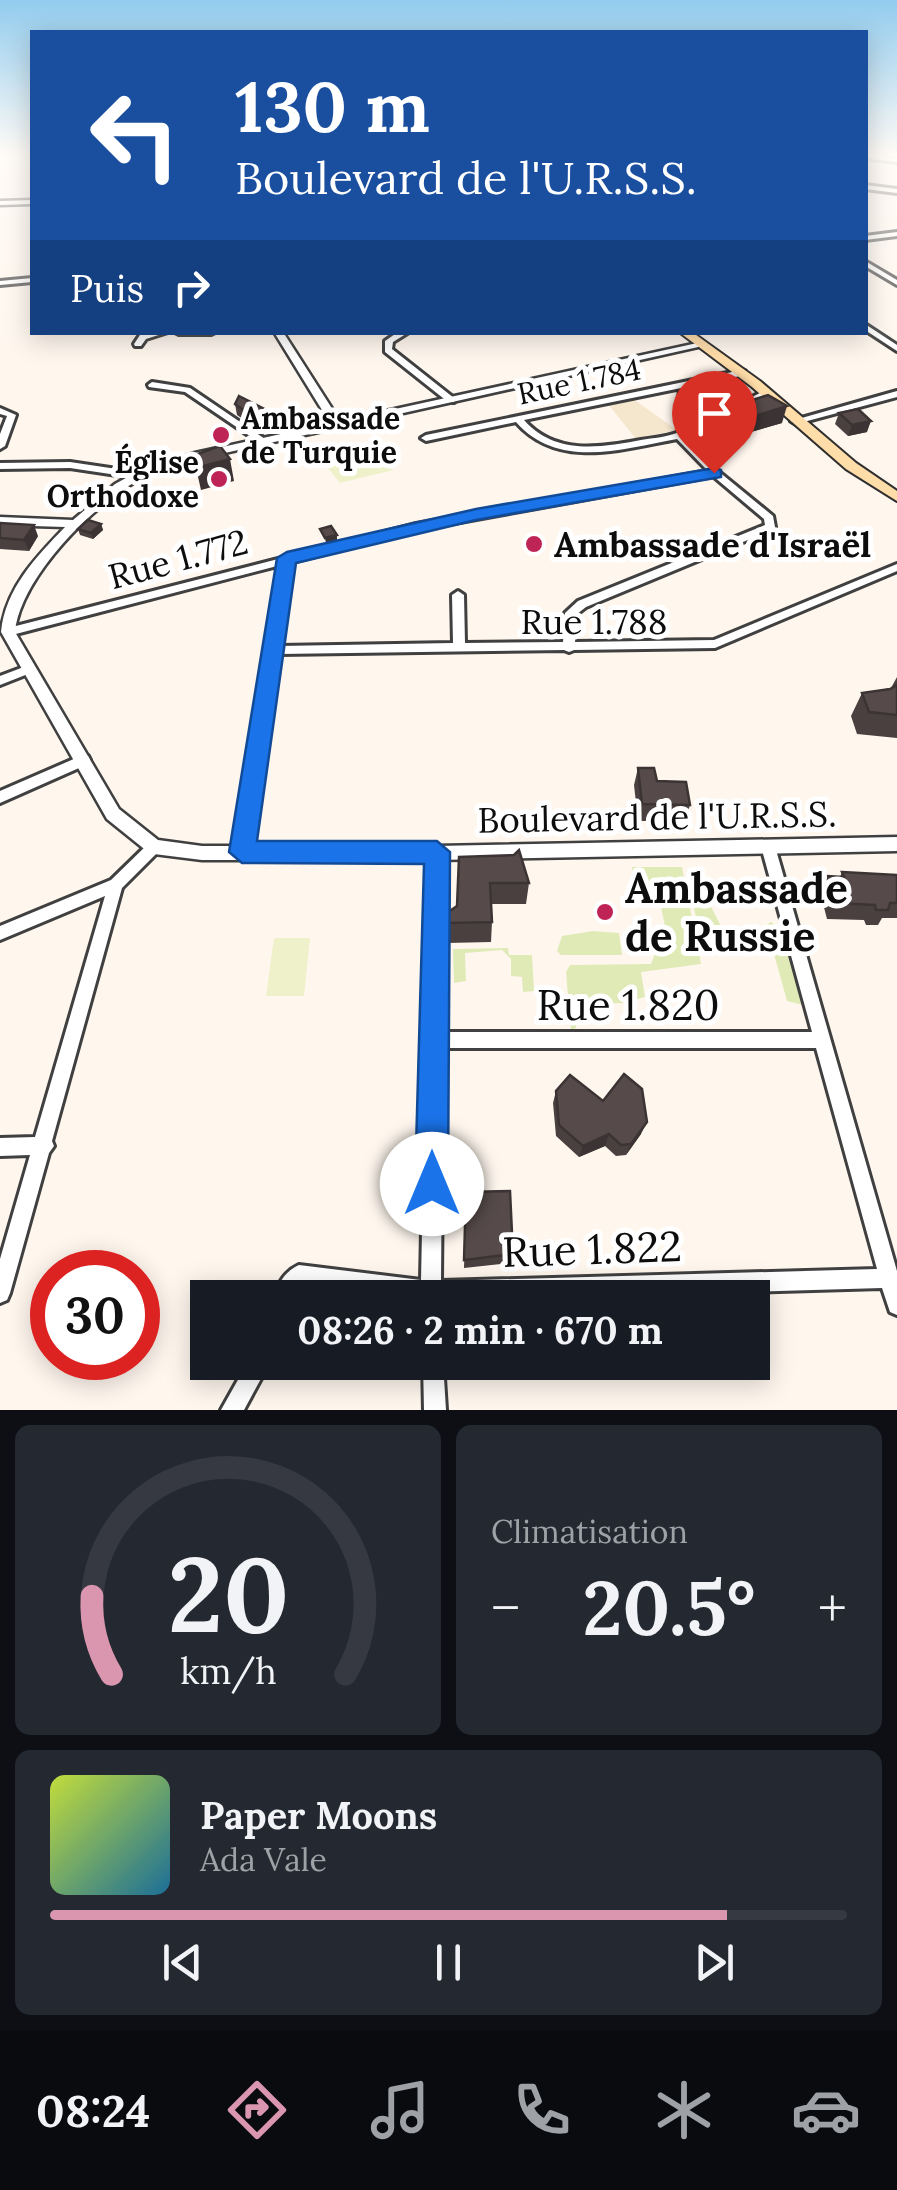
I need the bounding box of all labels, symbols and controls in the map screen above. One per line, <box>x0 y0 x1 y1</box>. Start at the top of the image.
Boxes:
text: 130 m <box>235 62 430 151</box>
icon: left <box>70 70 200 200</box>
text: Boulevard de l'U.R.S.S. <box>235 149 697 206</box>
icon: right <box>164 260 219 315</box>
text: Puis <box>70 264 144 312</box>
street label: Rue 1.784 <box>514 349 644 413</box>
pin <box>672 371 757 474</box>
icon: arrive <box>687 386 742 441</box>
place label: Ambassade de Turquie <box>241 399 400 471</box>
marker: Ambassade de Turquie <box>210 424 232 446</box>
place label: Église Orthodoxe <box>47 443 199 515</box>
marker: Église Orthodoxe <box>208 468 230 490</box>
street label: Rue 1.772 <box>103 519 253 599</box>
place label: Ambassade d'Israël <box>554 522 871 567</box>
marker: Ambassade d'Israël <box>523 533 545 555</box>
street label: Rue 1.788 <box>521 599 667 644</box>
street label: Boulevard de l'U.R.S.S. <box>477 791 837 843</box>
place label: Ambassade de Russie <box>625 861 848 963</box>
marker: Ambassade de Russie <box>594 901 616 923</box>
street label: Rue 1.820 <box>536 978 720 1032</box>
position arrow <box>380 1132 484 1236</box>
street label: Rue 1.822 <box>501 1219 683 1279</box>
speed limit sign: 30 <box>30 1250 160 1380</box>
text: 08:26 · 2 min · 670 m <box>297 1306 663 1354</box>
text: Climatisation <box>491 1511 688 1552</box>
text: 20 <box>167 1527 289 1660</box>
text: 20.5° <box>582 1560 756 1656</box>
text: − <box>491 1573 520 1643</box>
text: + <box>818 1573 847 1643</box>
text: km/h <box>180 1648 276 1694</box>
text: Paper Moons <box>200 1791 437 1839</box>
text: Ada Vale <box>200 1839 327 1880</box>
icon: previous <box>155 1935 210 1990</box>
icon: pause <box>421 1935 476 1990</box>
icon: next <box>687 1935 742 1990</box>
icon: directions <box>222 2075 292 2145</box>
icon: music <box>365 2075 435 2145</box>
icon: phone <box>507 2075 577 2145</box>
icon: climate <box>649 2075 719 2145</box>
icon: car <box>791 2075 861 2145</box>
text: 08:24 <box>36 2082 150 2139</box>

